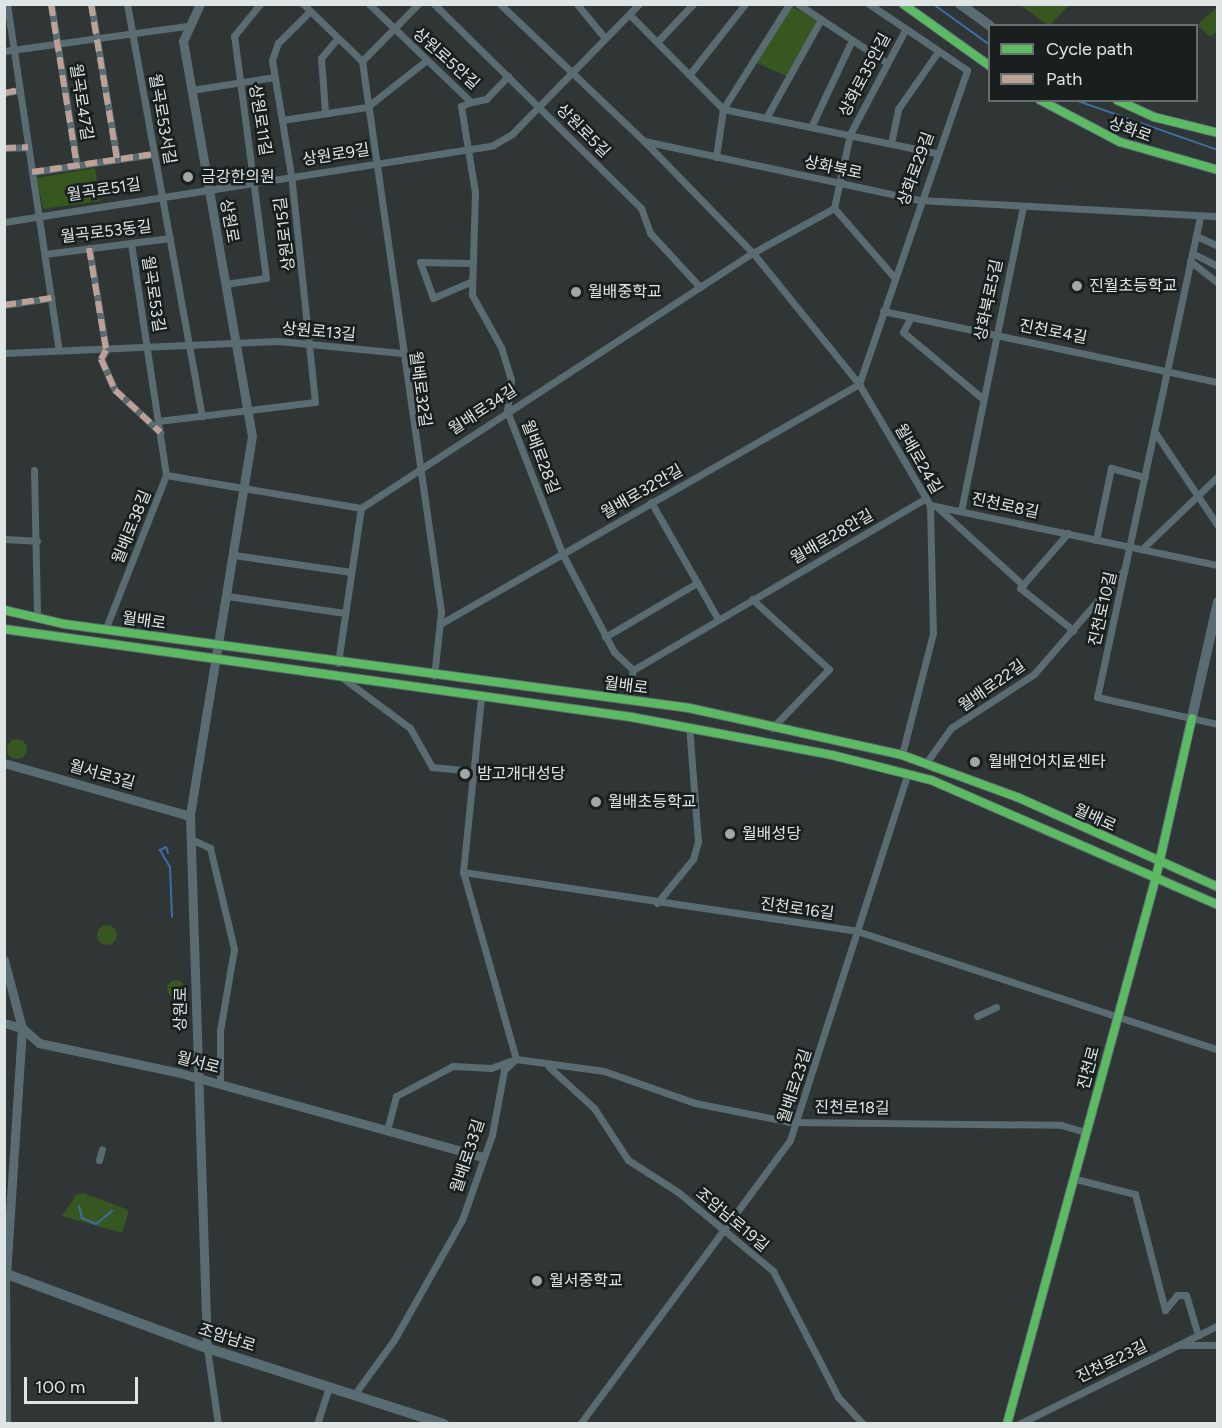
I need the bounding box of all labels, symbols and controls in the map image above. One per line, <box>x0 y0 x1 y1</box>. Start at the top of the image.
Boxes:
street label: 상원로5안길 <box>409 24 483 94</box>
legend <box>988 24 1198 102</box>
street label: 상화로35안길 <box>835 30 895 120</box>
text: Cycle path <box>1046 38 1133 60</box>
street label: 월곡로47길 <box>65 62 97 142</box>
text: Path <box>1046 68 1082 90</box>
street label: 월곡로53서길 <box>145 72 179 166</box>
street label: 상원로11길 <box>245 83 275 157</box>
street label: 상원로5길 <box>552 100 614 162</box>
street label: 상화로 <box>1106 113 1154 147</box>
street label: 상화로29길 <box>894 130 938 208</box>
street label: 상원로9길 <box>301 140 371 170</box>
street label: 상화북로 <box>802 152 864 184</box>
place label: 금강한의원 <box>201 167 275 187</box>
marker: 금강한의원 <box>179 168 197 186</box>
street label: 월곡로51길 <box>66 175 142 205</box>
street label: 상원로15길 <box>271 196 299 272</box>
street label: 상원로 <box>216 198 242 244</box>
street label: 월곡로53동길 <box>59 217 153 247</box>
street label: 월곡로53길 <box>138 255 168 333</box>
street label: 상화북로5길 <box>971 258 1007 342</box>
place label: 진월초등학교 <box>1089 276 1177 296</box>
marker: 진월초등학교 <box>1070 279 1084 293</box>
place label: 월배중학교 <box>588 282 662 302</box>
marker: 월배중학교 <box>569 285 583 299</box>
street label: 진천로4길 <box>1017 316 1089 348</box>
street label: 상원로13길 <box>281 319 357 345</box>
street label: 월배로32길 <box>405 350 435 428</box>
street label: 월배로34길 <box>445 381 521 439</box>
street label: 월배로28길 <box>517 417 563 497</box>
street label: 월배로24길 <box>890 421 946 497</box>
street label: 월배로32안길 <box>598 461 686 523</box>
street label: 월배로38길 <box>109 488 155 566</box>
street label: 진천로8길 <box>969 489 1041 523</box>
street label: 월배로28안길 <box>787 506 877 568</box>
street label: 진천로10길 <box>1085 570 1121 648</box>
street label: 월배로 <box>121 608 167 634</box>
street label: 월배로22길 <box>955 656 1029 716</box>
street label: 월배로 <box>603 674 649 698</box>
place label: 월배언어치료센타 <box>988 752 1106 772</box>
marker: 월배언어치료센타 <box>966 753 984 771</box>
street label: 월서로3길 <box>67 756 137 794</box>
place label: 밤고개대성당 <box>477 764 565 784</box>
marker: 밤고개대성당 <box>458 767 472 781</box>
place label: 월배초등학교 <box>608 792 696 812</box>
marker: 월배초등학교 <box>589 795 603 809</box>
street label: 월배로 <box>1071 800 1119 836</box>
place label: 월배성당 <box>742 824 801 844</box>
marker: 월배성당 <box>723 827 737 841</box>
street label: 진천로16길 <box>759 894 835 924</box>
street label: 상원로 <box>171 987 191 1031</box>
street label: 진천로 <box>1074 1044 1104 1092</box>
street label: 월배로23길 <box>774 1047 816 1125</box>
street label: 월서로 <box>174 1048 222 1078</box>
street label: 진천로18길 <box>814 1098 890 1118</box>
street label: 월배로33길 <box>447 1117 489 1195</box>
street label: 조암남로19길 <box>692 1184 772 1256</box>
place label: 월서중학교 <box>549 1271 623 1291</box>
marker: 월서중학교 <box>530 1274 544 1288</box>
street label: 조암남로 <box>196 1320 258 1356</box>
street label: 진천로23길 <box>1073 1337 1151 1387</box>
scale bar <box>27 1365 141 1403</box>
text: 100 m <box>35 1376 85 1398</box>

